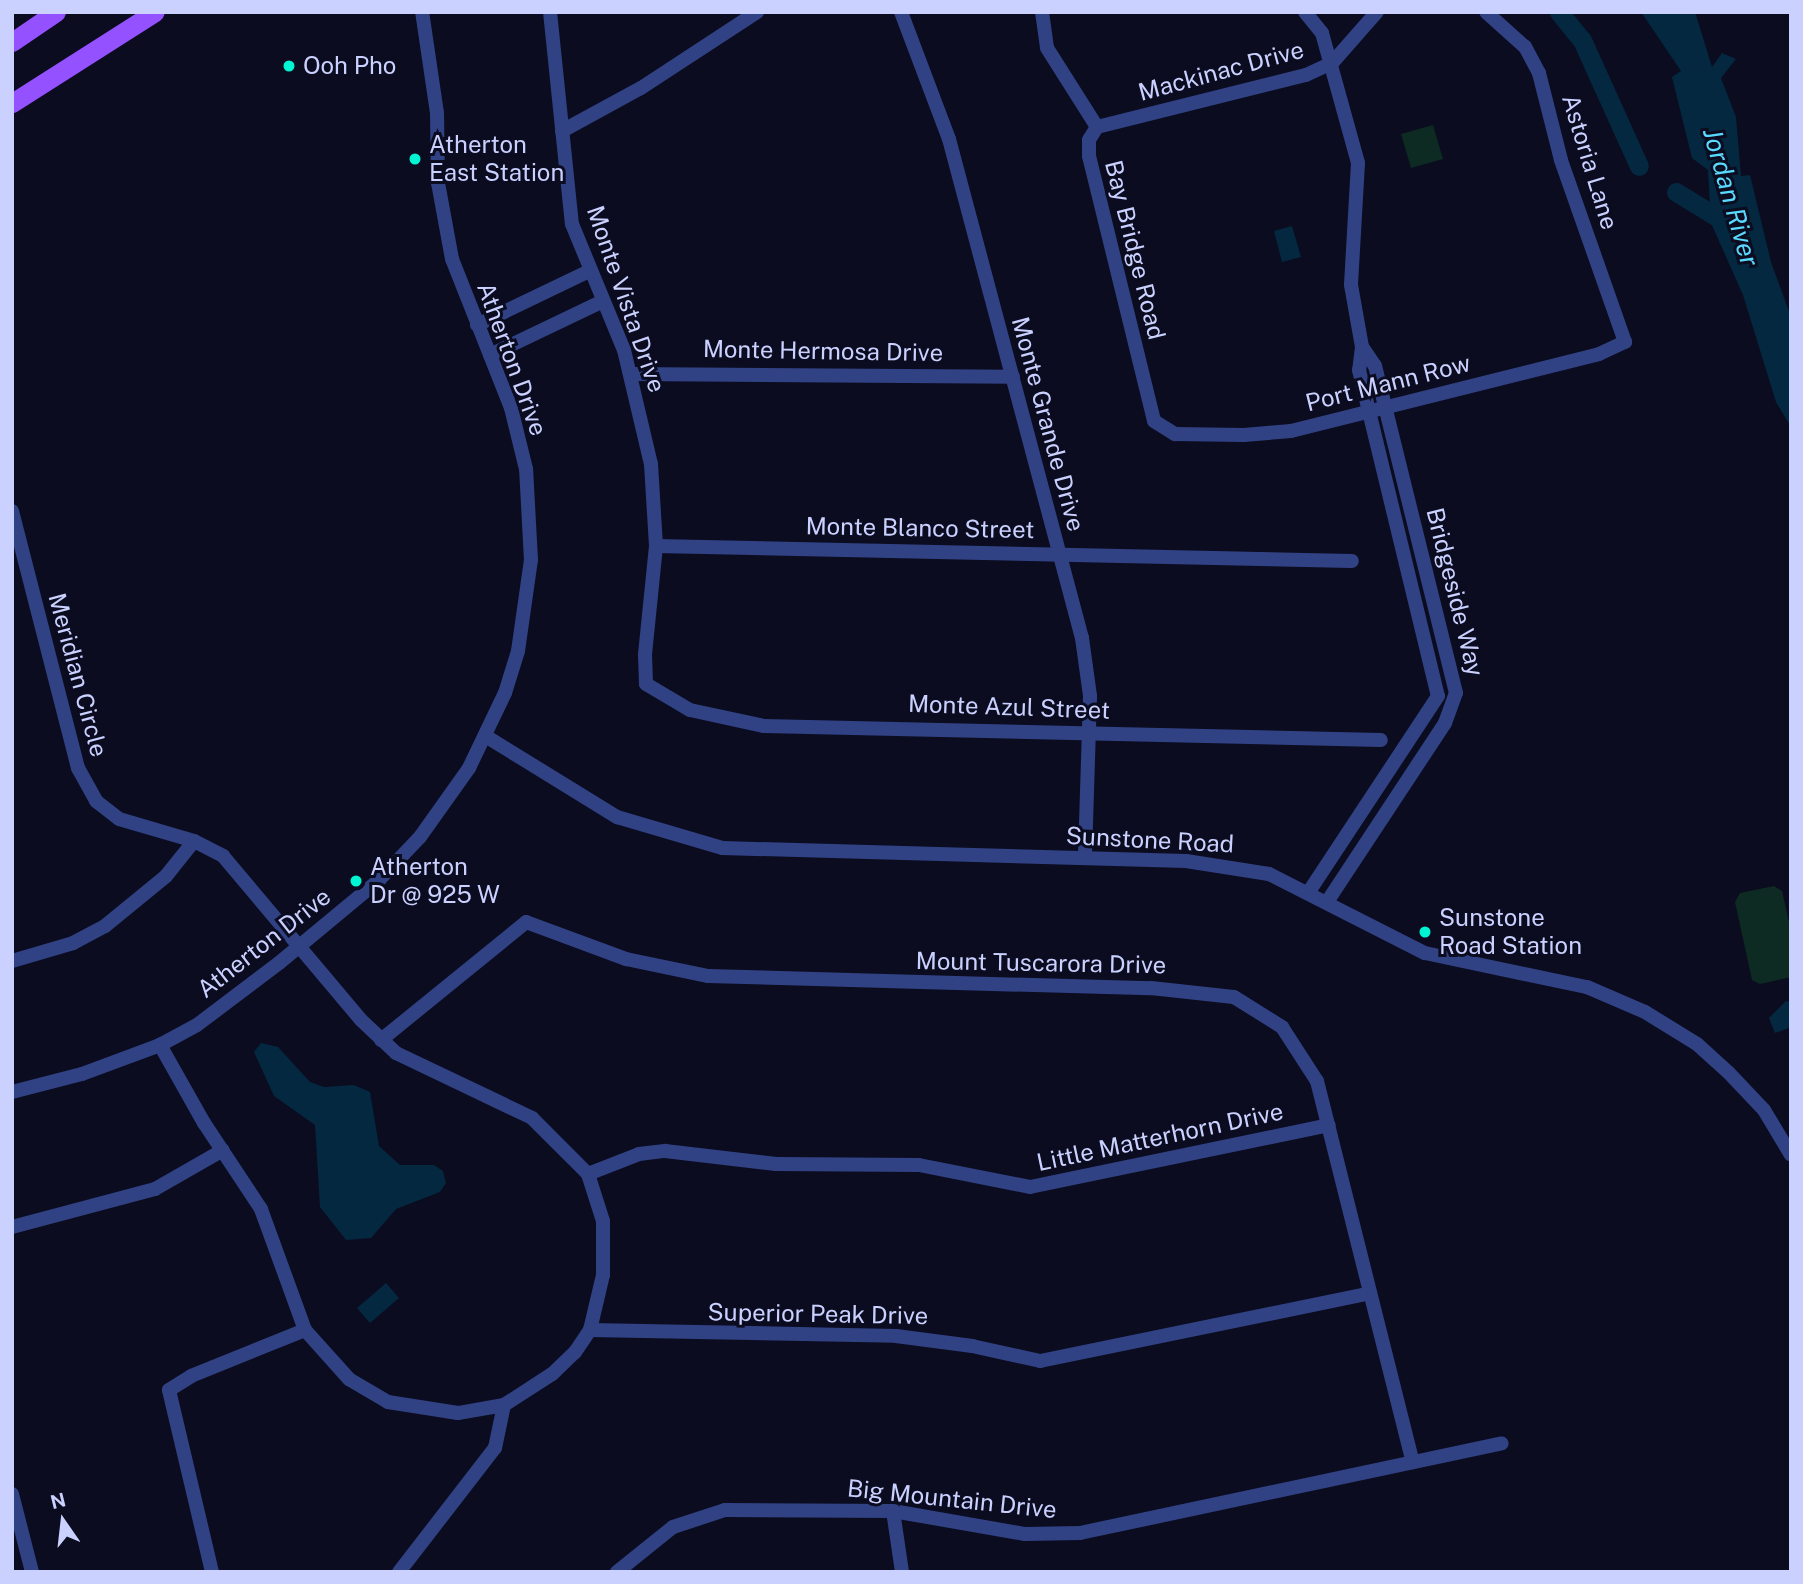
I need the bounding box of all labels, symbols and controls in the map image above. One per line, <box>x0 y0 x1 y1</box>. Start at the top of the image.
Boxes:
street label: Mackinac Drive <box>1135 35 1307 107</box>
place label: Ooh Pho <box>303 52 396 80</box>
marker: Ooh Pho <box>281 58 297 74</box>
street label: Astoria Lane <box>1556 91 1624 233</box>
water label: Jordan River <box>1696 124 1766 270</box>
place label: Atherton East Station <box>429 131 564 187</box>
marker: Atherton East Station <box>407 151 423 167</box>
street label: Bay Bridge Road <box>1099 157 1171 343</box>
street label: Monte Vista Drive <box>580 202 672 396</box>
street label: Atherton Drive <box>471 278 553 440</box>
street label: Monte Grande Drive <box>1005 313 1091 535</box>
street label: Monte Hermosa Drive <box>702 335 944 367</box>
street label: Port Mann Row <box>1303 349 1473 417</box>
street label: Bridgeside Way <box>1420 505 1490 679</box>
street label: Monte Blanco Street <box>805 512 1035 544</box>
street label: Meridian Circle <box>42 590 114 760</box>
street label: Monte Azul Street <box>907 689 1111 725</box>
street label: Sunstone Road <box>1065 821 1235 859</box>
place label: Atherton Dr @ 925 W <box>370 853 501 909</box>
marker: Atherton Dr @ 925 W <box>348 873 364 889</box>
street label: Atherton Drive <box>192 882 336 1004</box>
place label: Sunstone Road Station <box>1439 904 1582 960</box>
marker: Sunstone Road Station <box>1417 924 1433 940</box>
street label: Mount Tuscarora Drive <box>915 946 1167 980</box>
street label: Little Matterhorn Drive <box>1034 1097 1286 1177</box>
street label: Superior Peak Drive <box>707 1298 929 1330</box>
street label: Big Mountain Drive <box>846 1474 1058 1524</box>
north arrow <box>28 1486 98 1556</box>
text: N <box>48 1488 68 1513</box>

